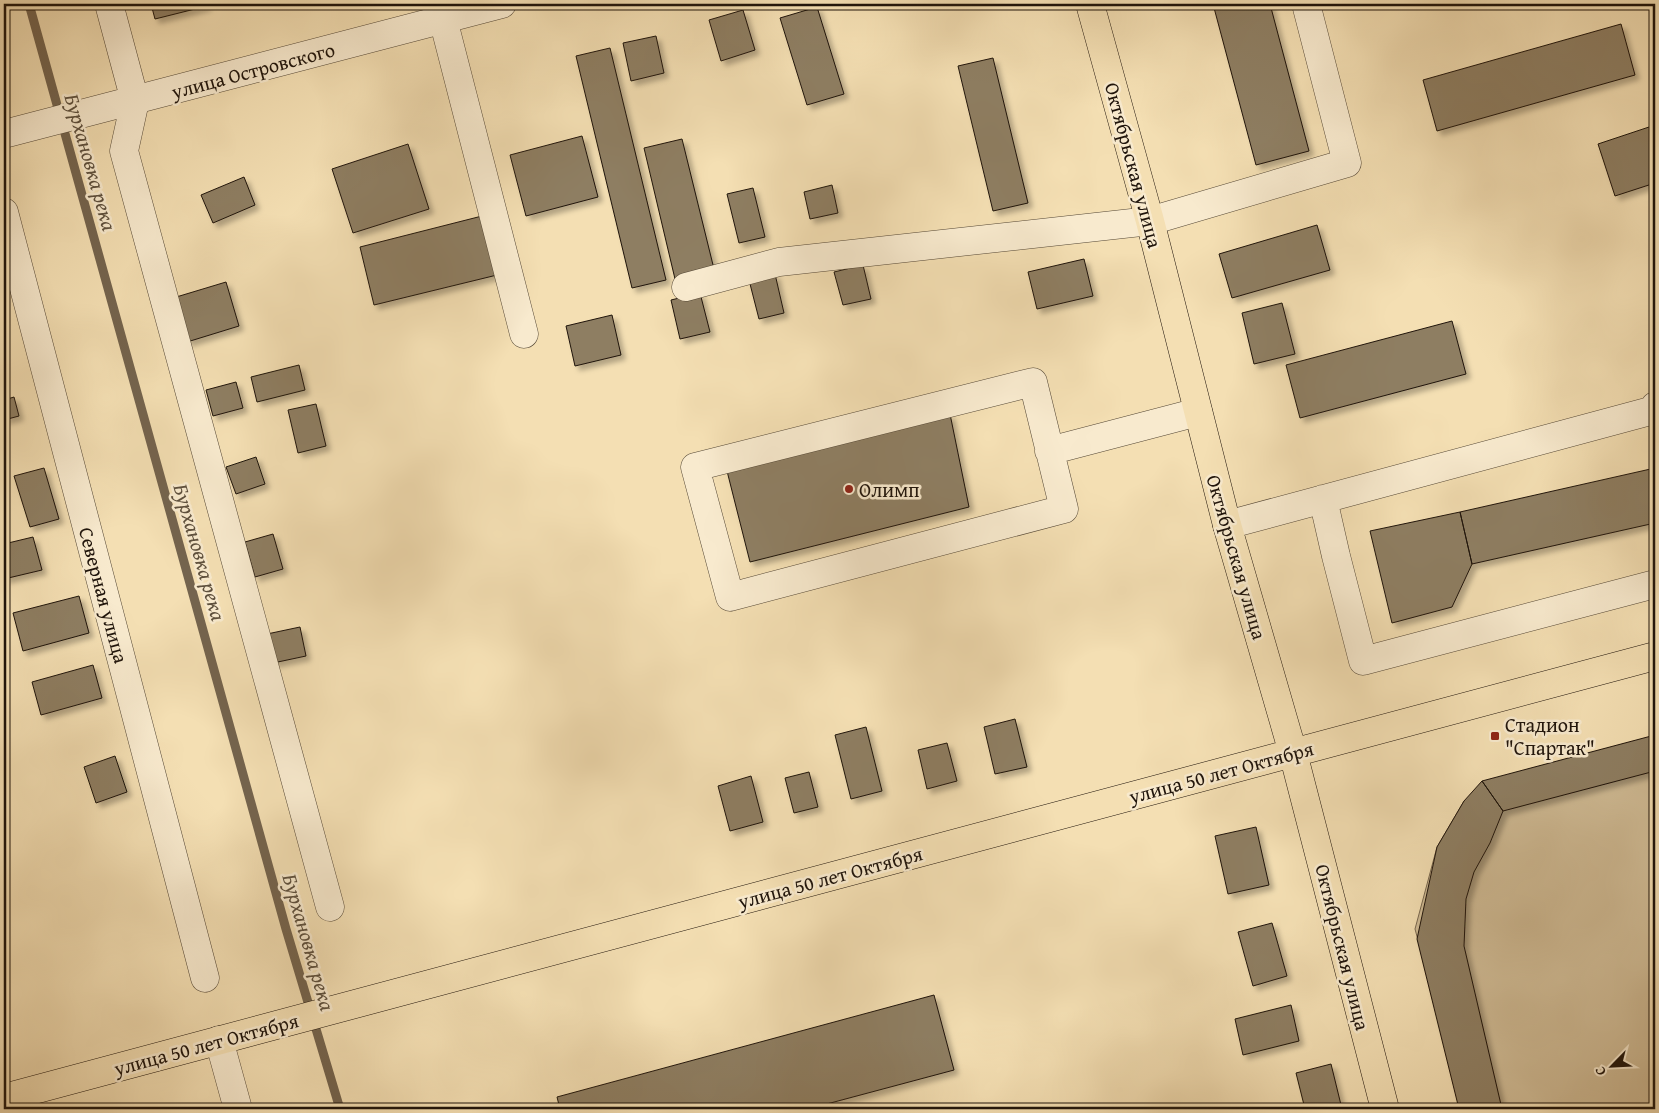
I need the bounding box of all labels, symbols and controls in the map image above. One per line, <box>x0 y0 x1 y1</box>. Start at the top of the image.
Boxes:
street label: улица Островского <box>167 34 338 106</box>
street label: Октябрьская улица <box>1098 79 1170 251</box>
water label: Бурхановка река <box>57 90 125 234</box>
street label: Октябрьская улица <box>1200 471 1275 643</box>
place label: Олимп <box>859 475 920 504</box>
water label: Бурхановка река <box>166 480 234 624</box>
marker: Олимп <box>843 483 855 495</box>
street label: Северная улица <box>72 524 136 667</box>
place label: Стадион "Спартак" <box>1505 710 1595 762</box>
marker: Стадион "Спартак" <box>1489 730 1501 742</box>
street label: улица 50 лет Октября <box>1124 733 1317 811</box>
street label: улица 50 лет Октября <box>733 838 926 916</box>
street label: Октябрьская улица <box>1308 861 1378 1034</box>
water label: Бурхановка река <box>275 870 343 1014</box>
street label: улица 50 лет Октября <box>109 1005 302 1083</box>
north arrow <box>1586 1040 1636 1090</box>
text: С <box>1589 1064 1611 1079</box>

